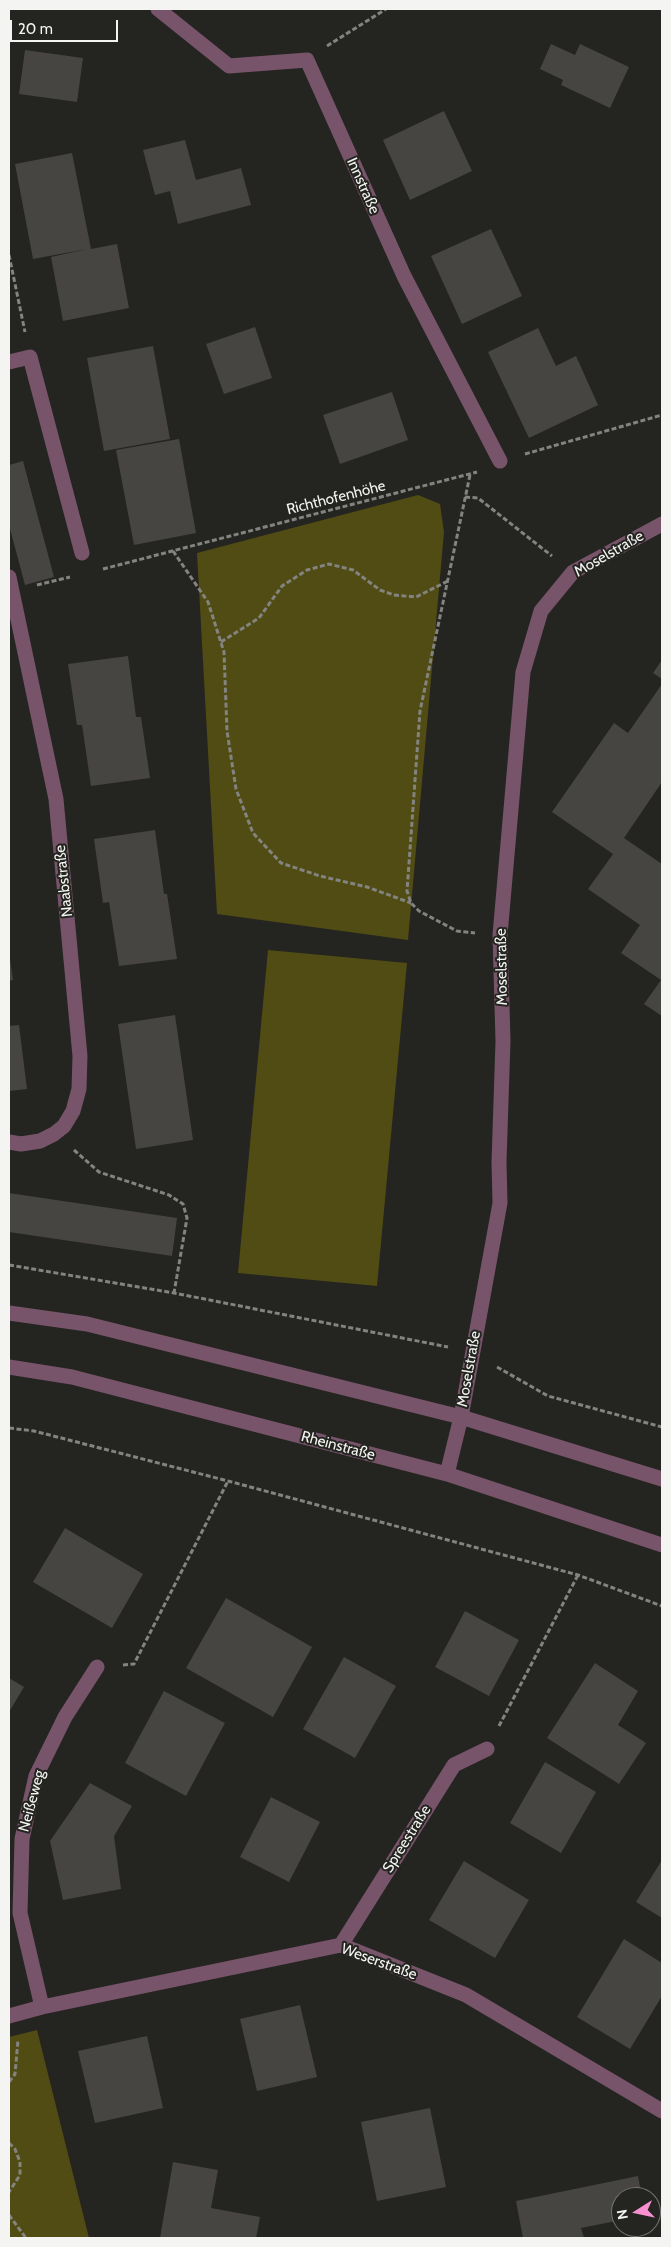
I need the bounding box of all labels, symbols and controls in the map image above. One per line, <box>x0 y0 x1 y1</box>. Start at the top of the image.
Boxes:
scale bar <box>12 10 120 42</box>
text: 20 m <box>18 20 53 38</box>
street label: Innstraße <box>343 155 383 217</box>
street label: Richthofenhöhe <box>285 477 387 519</box>
street label: Moselstraße <box>571 527 647 581</box>
street label: Naabstraße <box>51 844 77 918</box>
street label: Moselstraße <box>492 928 512 1006</box>
street label: Moselstraße <box>453 1330 485 1408</box>
street label: Rheinstraße <box>299 1428 377 1464</box>
street label: Neißeweg <box>15 1768 49 1834</box>
street label: Spreestraße <box>379 1802 435 1876</box>
street label: Weserstraße <box>339 1940 419 1984</box>
north arrow <box>611 2187 661 2237</box>
text: N <box>612 2208 632 2221</box>

